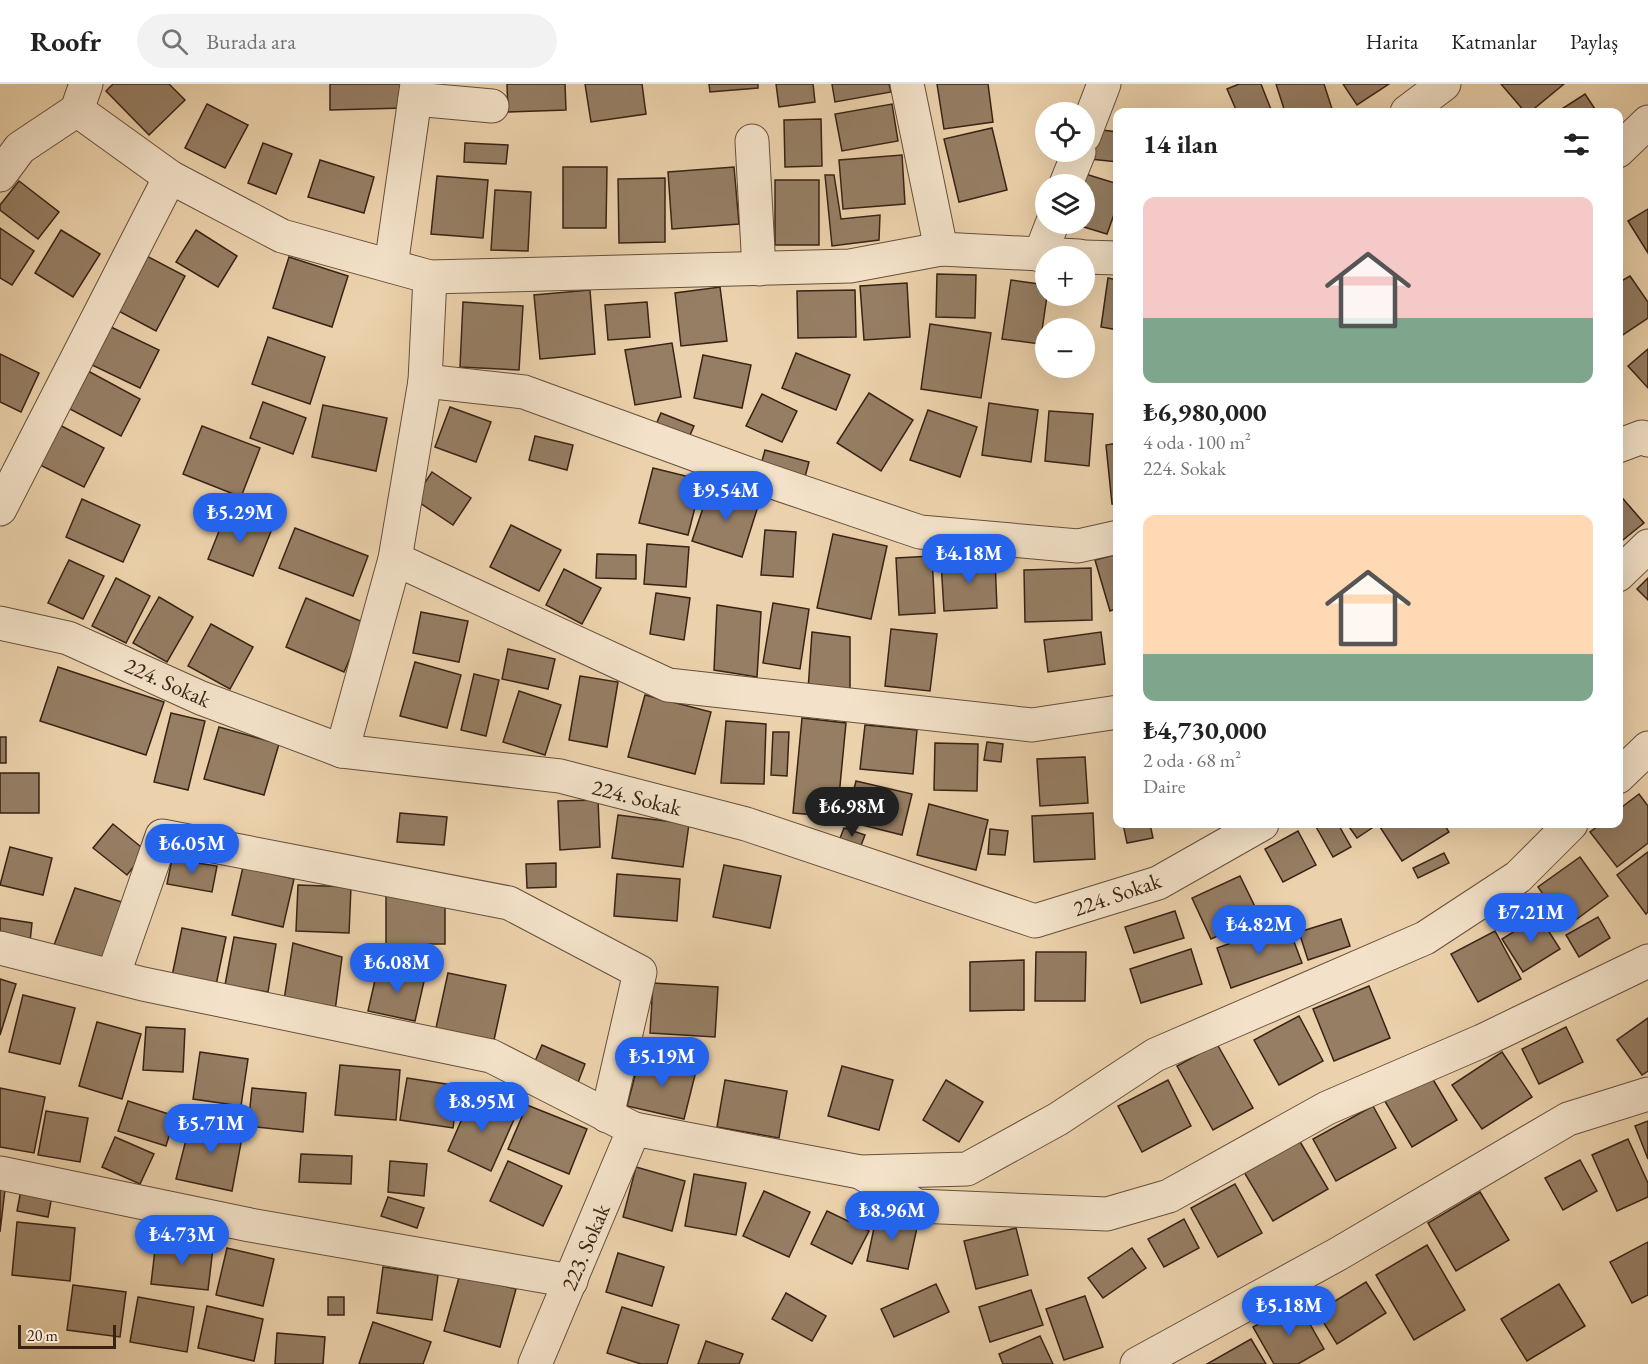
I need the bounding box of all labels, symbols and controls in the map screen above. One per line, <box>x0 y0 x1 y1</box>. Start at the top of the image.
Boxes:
search box <box>137 14 557 68</box>
text: Roofr <box>30 23 101 59</box>
icon: search <box>158 25 191 58</box>
text: Burada ara <box>206 27 296 56</box>
text: Harita <box>1366 28 1418 55</box>
text: Katmanlar <box>1451 28 1537 55</box>
text: Paylaş <box>1570 28 1618 55</box>
map controls <box>1035 102 1095 378</box>
button: locate <box>1035 102 1095 162</box>
text: 14 ilan <box>1143 127 1218 161</box>
icon: filters <box>1560 128 1593 161</box>
button: layers <box>1035 174 1095 234</box>
icon: home <box>1314 236 1422 344</box>
button: + <box>1035 246 1095 306</box>
button: − <box>1035 318 1095 378</box>
text: ₺6,980,000 <box>1143 395 1266 429</box>
text: 4 oda · 100 m² <box>1143 429 1251 455</box>
text: 224. Sokak <box>1143 455 1226 481</box>
pin: ₺9.54M <box>677 471 775 522</box>
text: ₺9.54M <box>693 477 759 503</box>
pin: ₺5.29M <box>191 493 289 544</box>
text: ₺5.29M <box>207 499 273 525</box>
pin: ₺4.18M <box>920 534 1018 585</box>
text: ₺4.18M <box>936 540 1002 566</box>
icon: home <box>1314 554 1422 662</box>
street label: 224. Sokak <box>120 651 216 715</box>
text: ₺4,730,000 <box>1143 713 1266 747</box>
text: 2 oda · 68 m² <box>1143 747 1241 773</box>
street label: 224. Sokak <box>589 772 685 823</box>
text: Daire <box>1143 773 1185 799</box>
pin: ₺6.98M <box>803 787 901 838</box>
text: ₺6.98M <box>819 793 885 819</box>
pin: ₺6.05M <box>143 824 241 875</box>
text: ₺6.05M <box>159 830 225 856</box>
street label: 224. Sokak <box>1069 866 1166 923</box>
pin: ₺7.21M <box>1482 893 1580 944</box>
text: ₺7.21M <box>1498 899 1564 925</box>
pin: ₺4.82M <box>1210 905 1308 956</box>
text: ₺4.82M <box>1226 911 1292 937</box>
pin: ₺6.08M <box>348 943 446 994</box>
text: ₺6.08M <box>364 949 430 975</box>
pin: ₺5.19M <box>613 1037 711 1088</box>
text: ₺5.19M <box>629 1043 695 1069</box>
pin: ₺8.95M <box>433 1082 531 1133</box>
text: ₺8.95M <box>449 1088 515 1114</box>
pin: ₺5.71M <box>162 1104 260 1155</box>
text: ₺5.71M <box>178 1110 244 1136</box>
pin: ₺8.96M <box>843 1191 941 1242</box>
text: ₺8.96M <box>859 1197 925 1223</box>
street label: 223. Sokak <box>554 1199 617 1295</box>
pin: ₺4.73M <box>133 1215 231 1266</box>
text: ₺4.73M <box>149 1221 215 1247</box>
pin: ₺5.18M <box>1240 1286 1338 1337</box>
text: ₺5.18M <box>1256 1292 1322 1318</box>
scale bar <box>18 1322 116 1350</box>
text: 20 m <box>27 1325 58 1346</box>

